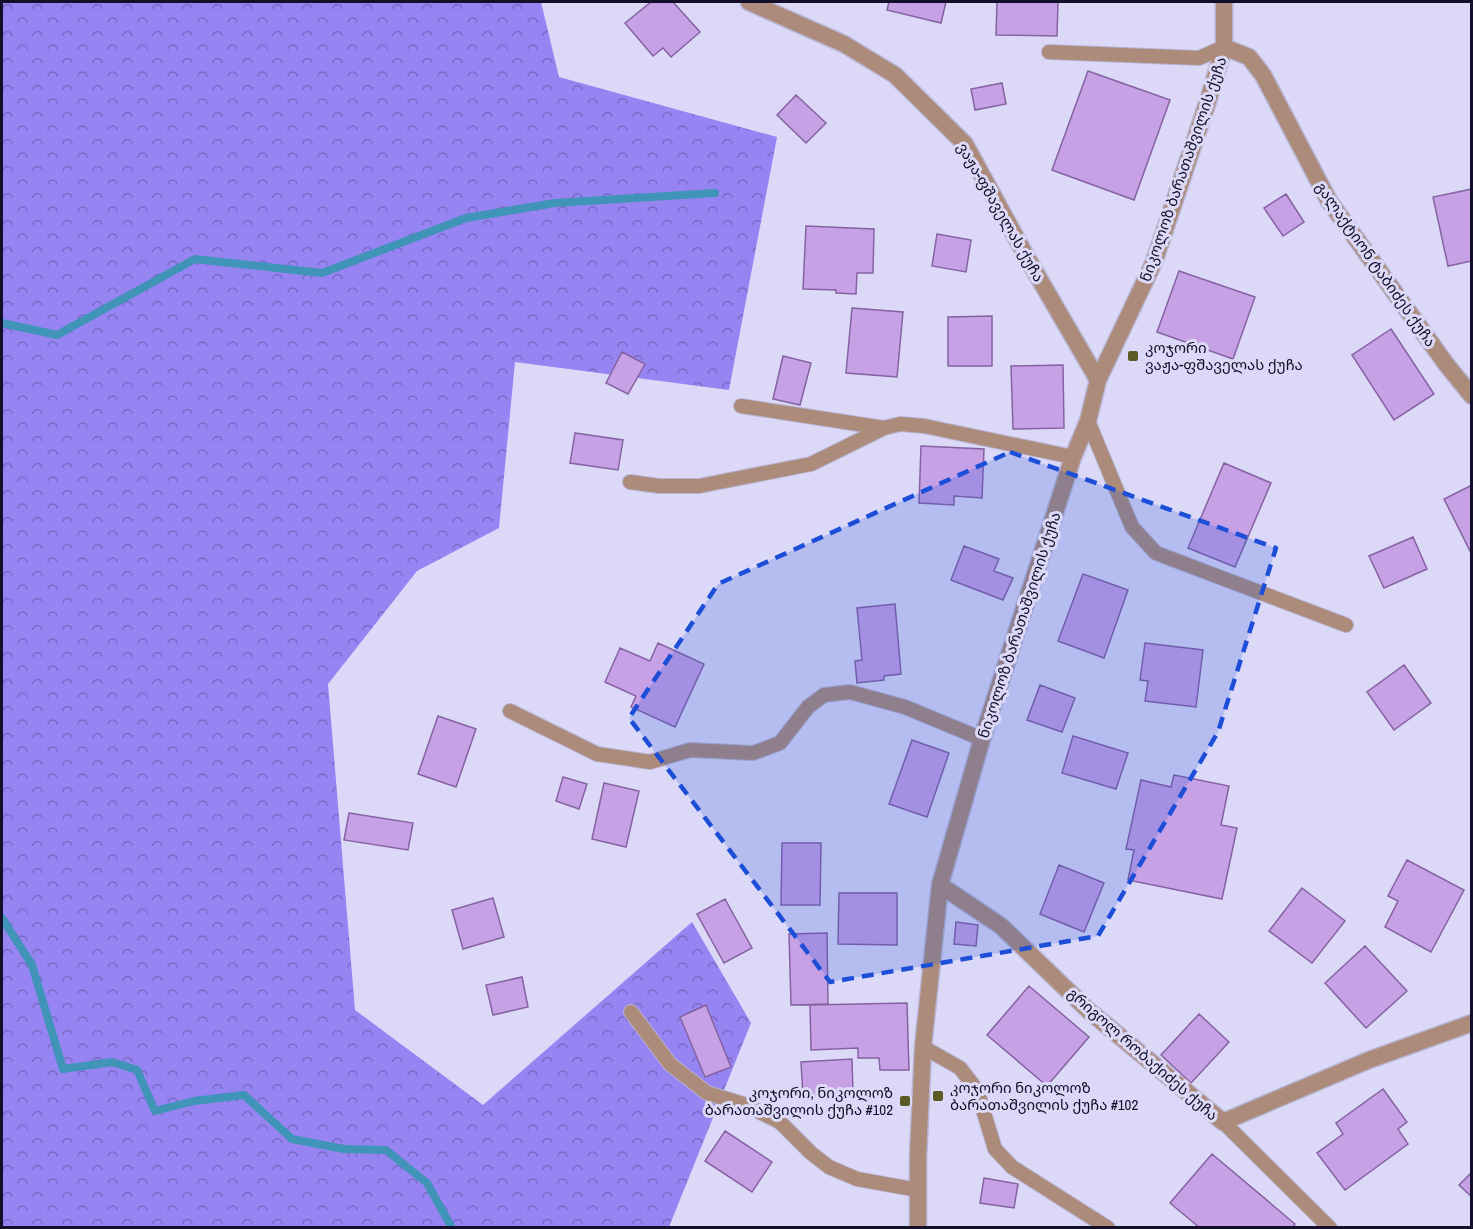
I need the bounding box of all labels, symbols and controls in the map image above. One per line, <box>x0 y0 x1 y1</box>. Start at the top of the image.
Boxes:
street label: ნიკოლოზ ბარათაშვილის ქუჩა <box>1135 54 1231 284</box>
street label: ვაჟა-ფშაველას ქუჩა <box>952 138 1050 286</box>
street label: გალაქტიონ ტაბიძეს ქუჩა <box>1311 177 1441 351</box>
place label: კოჯორი ვაჟა-ფშაველას ქუჩა <box>1145 337 1303 375</box>
marker: კოჯორი ვაჟა-ფშაველას ქუჩა <box>1126 349 1140 363</box>
street label: ნიკოლოზ ბარათაშვილის ქუჩა <box>972 509 1066 741</box>
street label: გრიგოლ რობაქიძეს ქუჩა <box>1063 983 1223 1125</box>
place label: კოჯორი ნიკოლოზ ბარათაშვილის ქუჩა #102 <box>950 1077 1138 1115</box>
place label: კოჯორი, ნიკოლოზ ბარათაშვილის ქუჩა #102 <box>705 1082 893 1120</box>
marker: კოჯორი ნიკოლოზ ბარათაშვილის ქუჩა #102 <box>931 1089 945 1103</box>
marker: კოჯორი, ნიკოლოზ ბარათაშვილის ქუჩა #102 <box>898 1094 912 1108</box>

